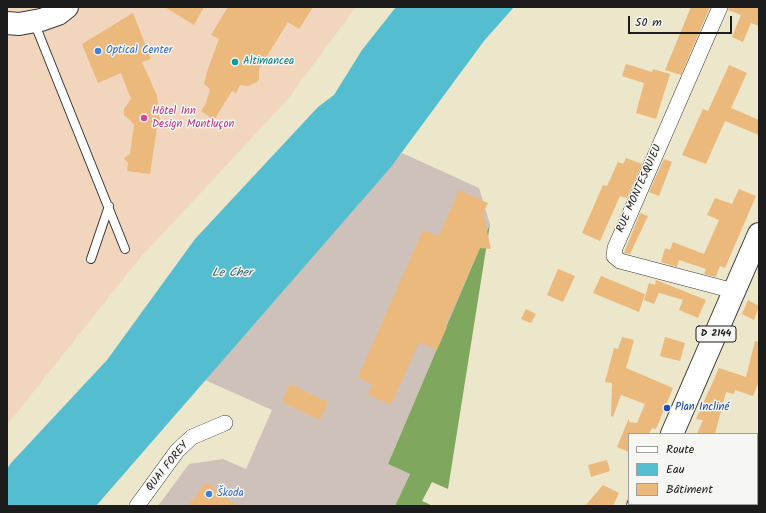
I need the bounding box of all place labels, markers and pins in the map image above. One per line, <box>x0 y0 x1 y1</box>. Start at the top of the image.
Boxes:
place label: Optical Center <box>106 44 172 58</box>
marker: Optical Center <box>93 46 103 56</box>
place label: Altimancea <box>243 55 294 69</box>
marker: Altimancea <box>230 57 240 67</box>
place label: Hôtel Inn Design Montluçon <box>152 105 234 131</box>
marker: Hôtel Inn Design Montluçon <box>139 113 149 123</box>
place label: Plan Incliné <box>675 401 729 415</box>
marker: Plan Incliné <box>662 403 672 413</box>
place label: Škoda <box>217 487 244 501</box>
marker: Škoda <box>204 489 214 499</box>

